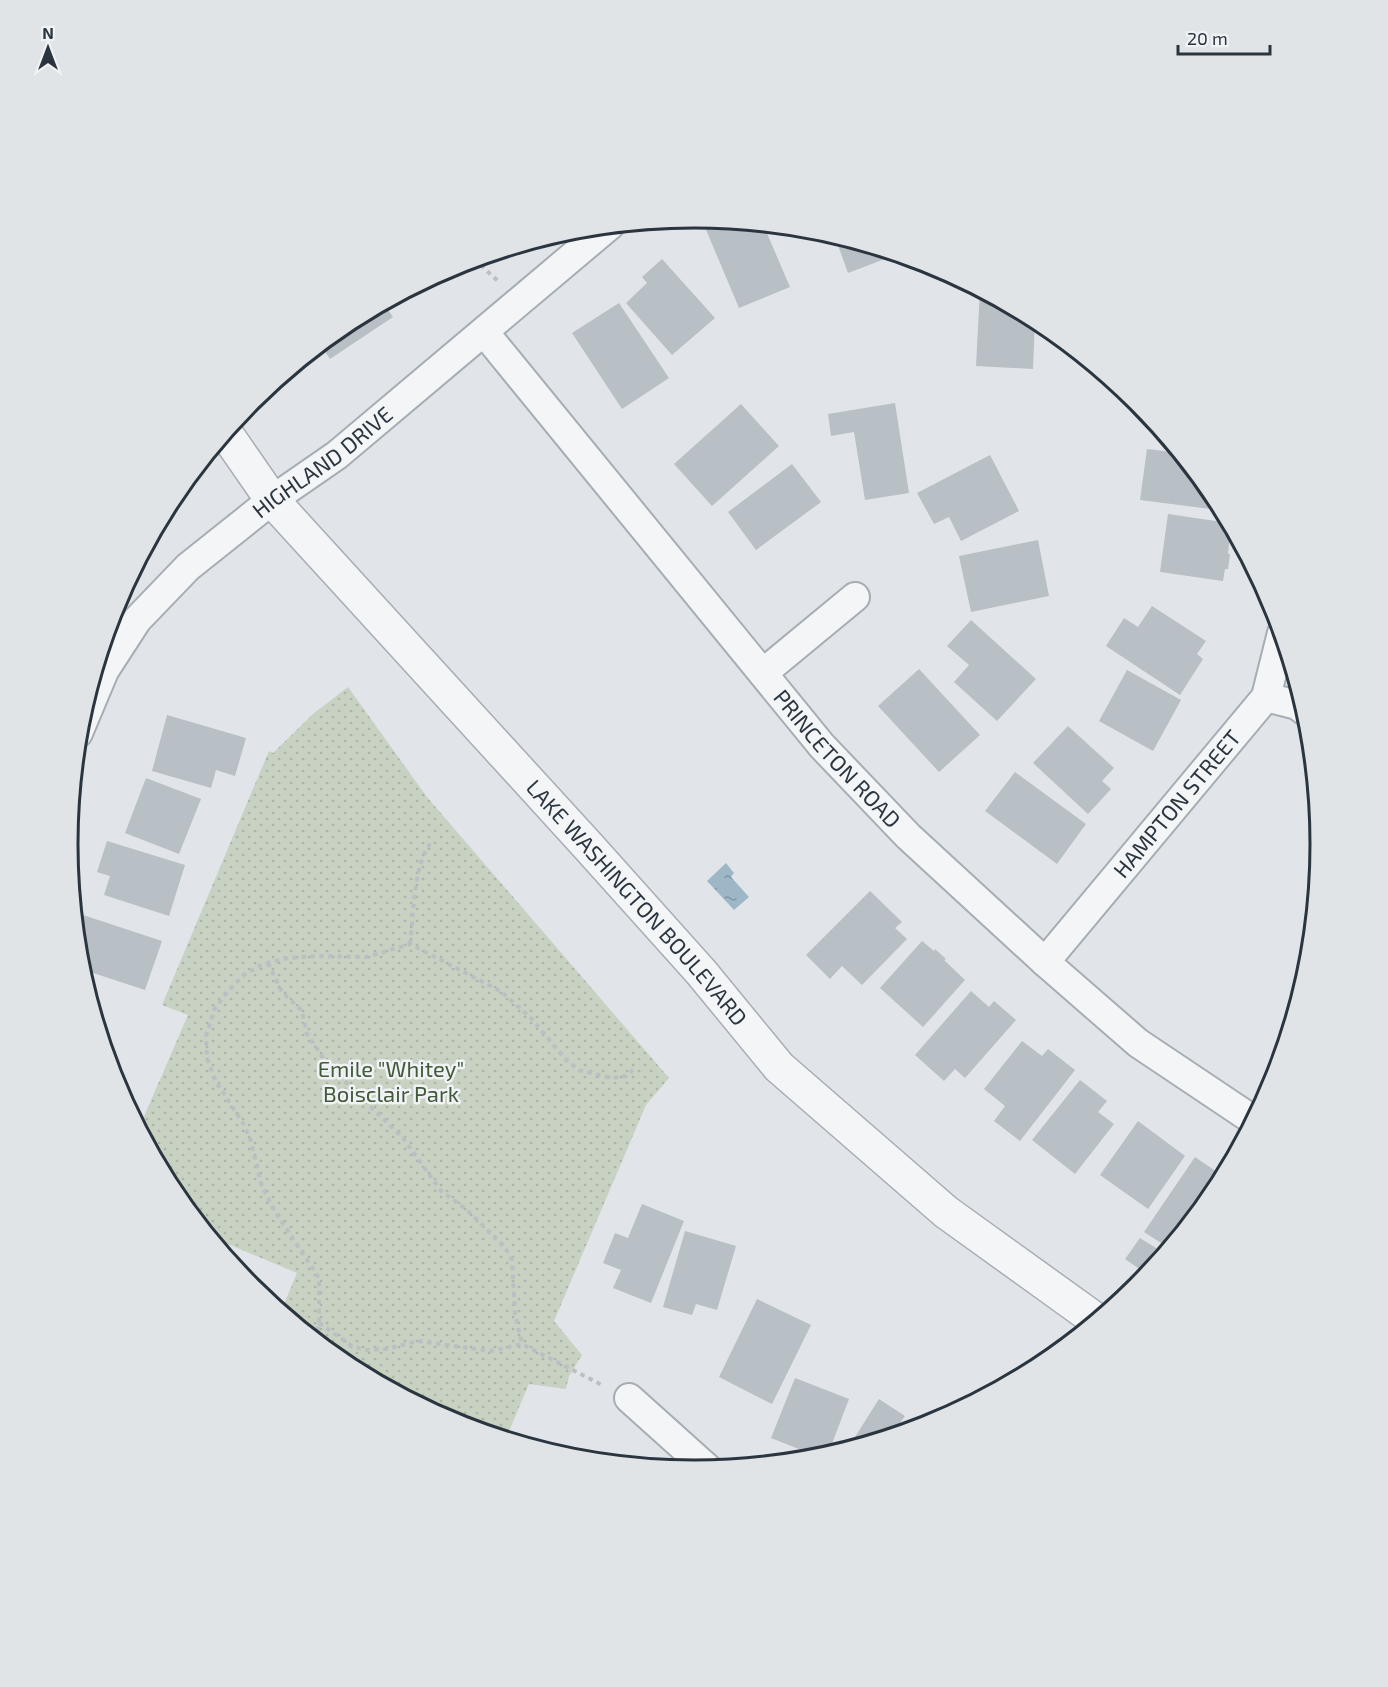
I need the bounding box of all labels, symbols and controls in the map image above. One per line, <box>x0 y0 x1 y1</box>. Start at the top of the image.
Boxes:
north arrow <box>18 18 78 78</box>
scale bar <box>1178 18 1270 56</box>
text: N <box>42 23 54 42</box>
text: 20 m <box>1187 27 1228 49</box>
street label: HIGHLAND DRIVE <box>247 400 397 523</box>
street label: PRINCETON ROAD <box>769 684 907 832</box>
street label: HAMPTON STREET <box>1107 724 1245 882</box>
street label: LAKE WASHINGTON BOULEVARD <box>522 774 753 1030</box>
park label: Emile "Whitey" Boisclair Park <box>318 1055 464 1106</box>

